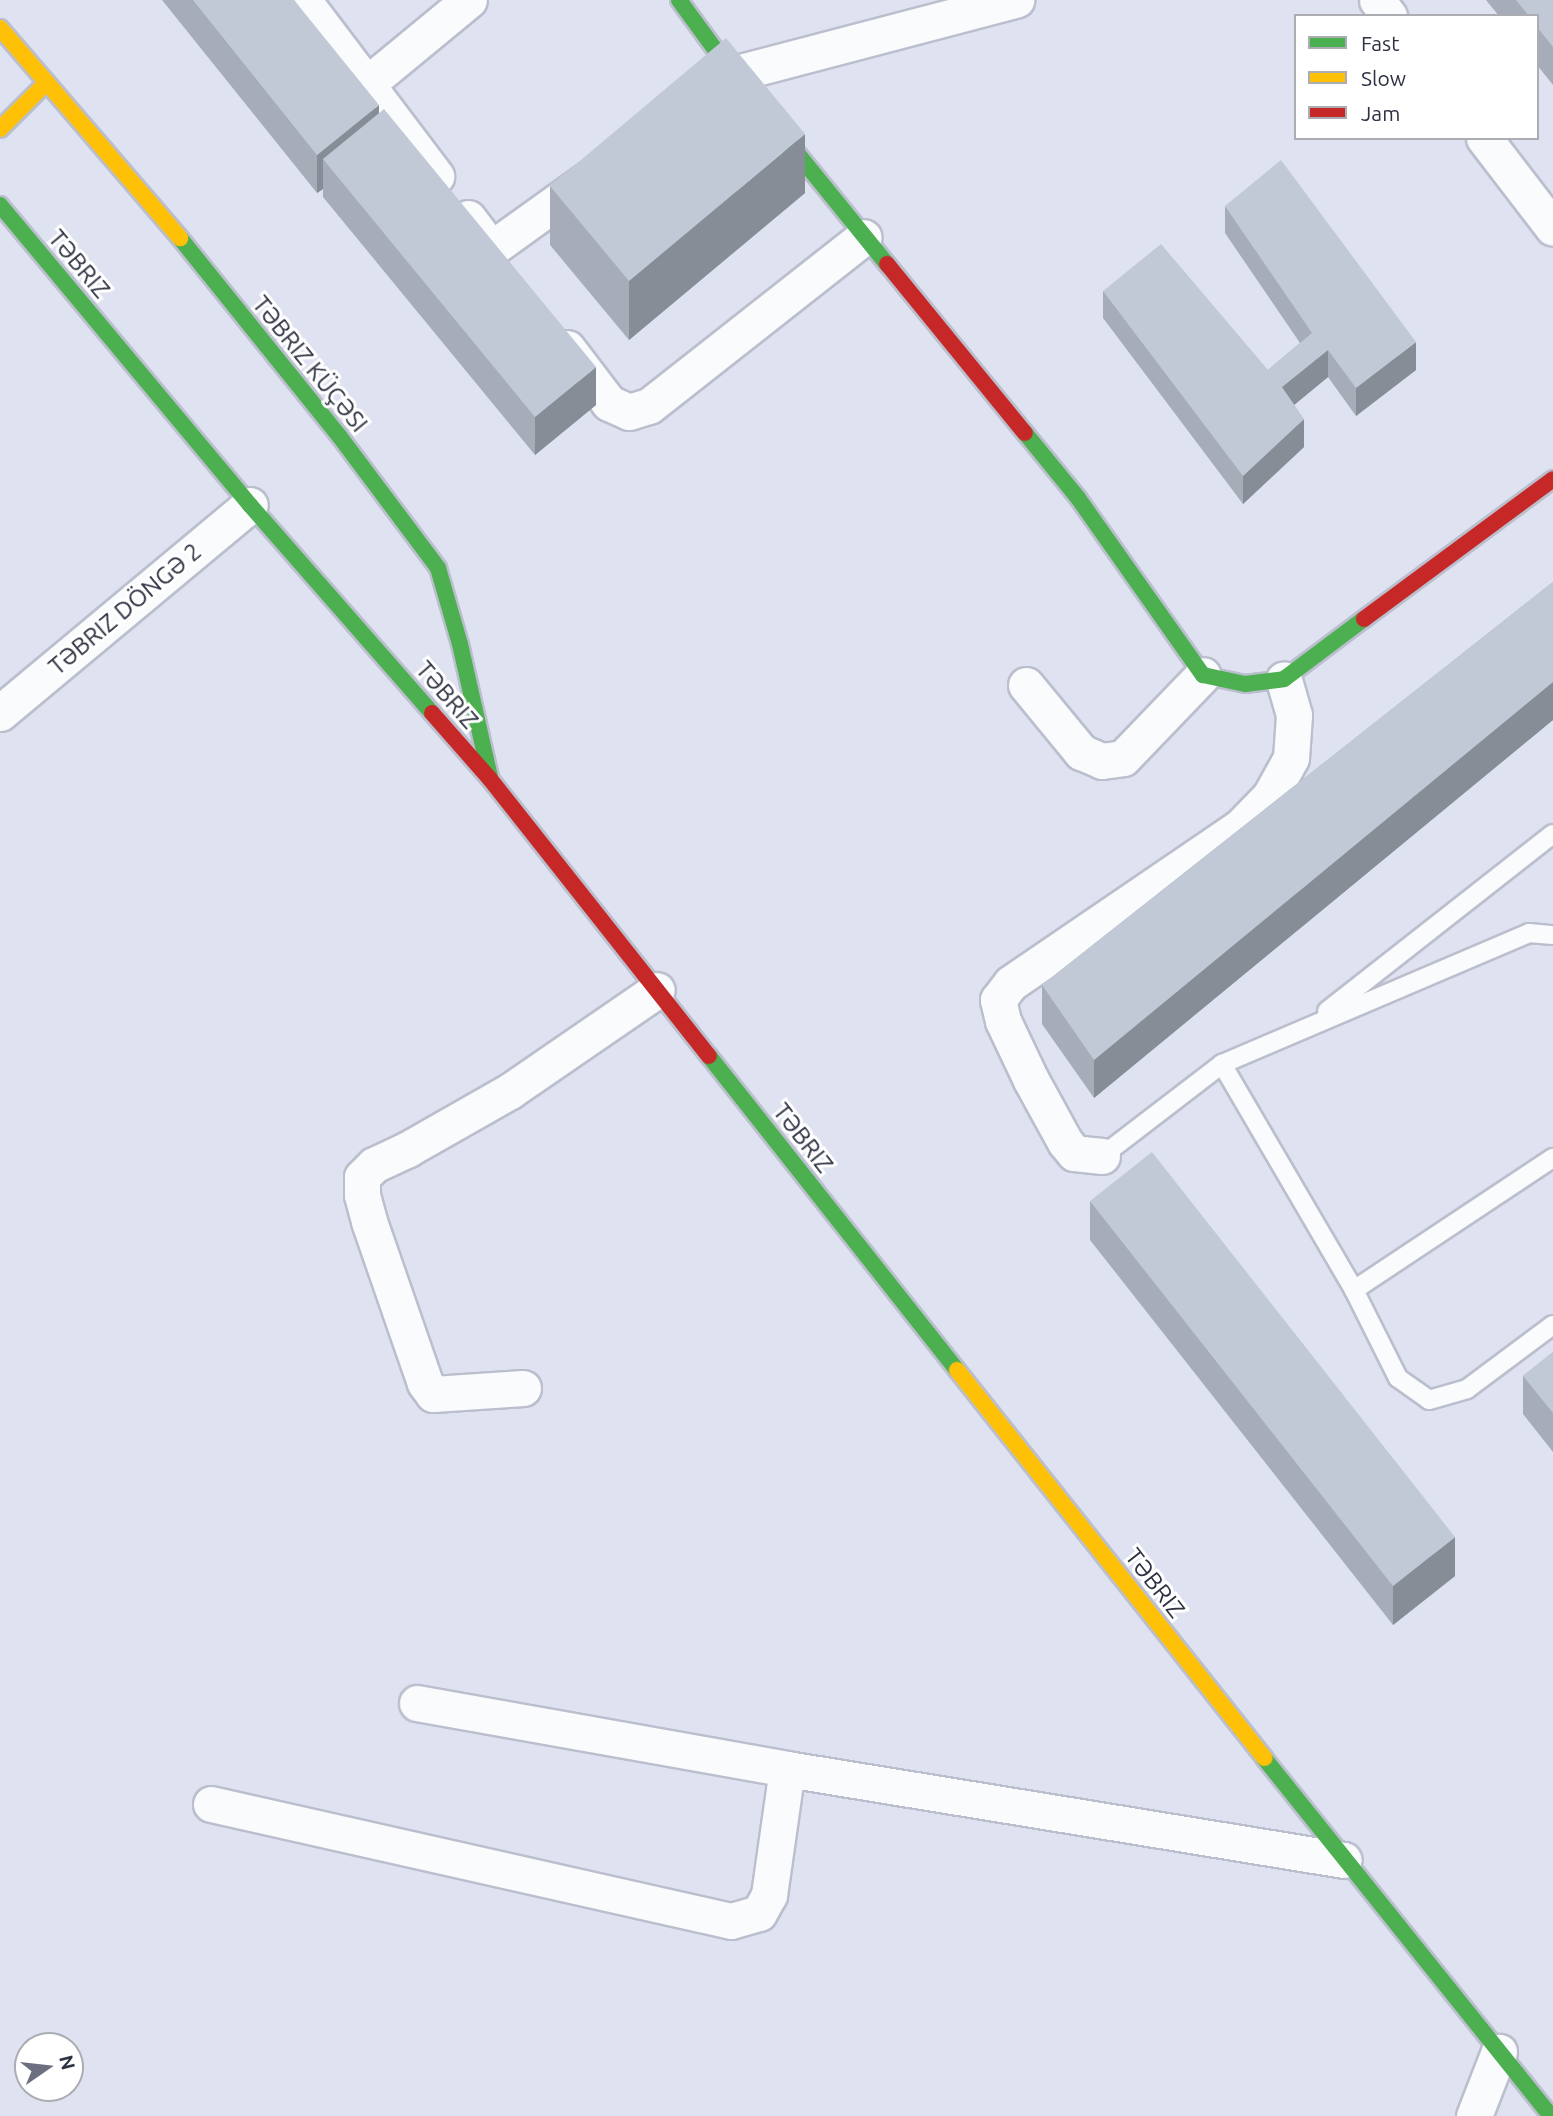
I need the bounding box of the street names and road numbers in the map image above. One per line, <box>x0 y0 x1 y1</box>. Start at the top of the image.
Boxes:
street label: TƏBRIZ <box>42 224 116 304</box>
street label: TƏBRIZ KÜÇƏSI <box>246 290 374 438</box>
street label: TƏBRIZ DÖNGƏ 2 <box>43 537 207 681</box>
street label: TƏBRIZ <box>410 655 484 735</box>
street label: TƏBRIZ <box>767 1098 839 1178</box>
street label: TƏBRIZ <box>1119 1543 1191 1623</box>

